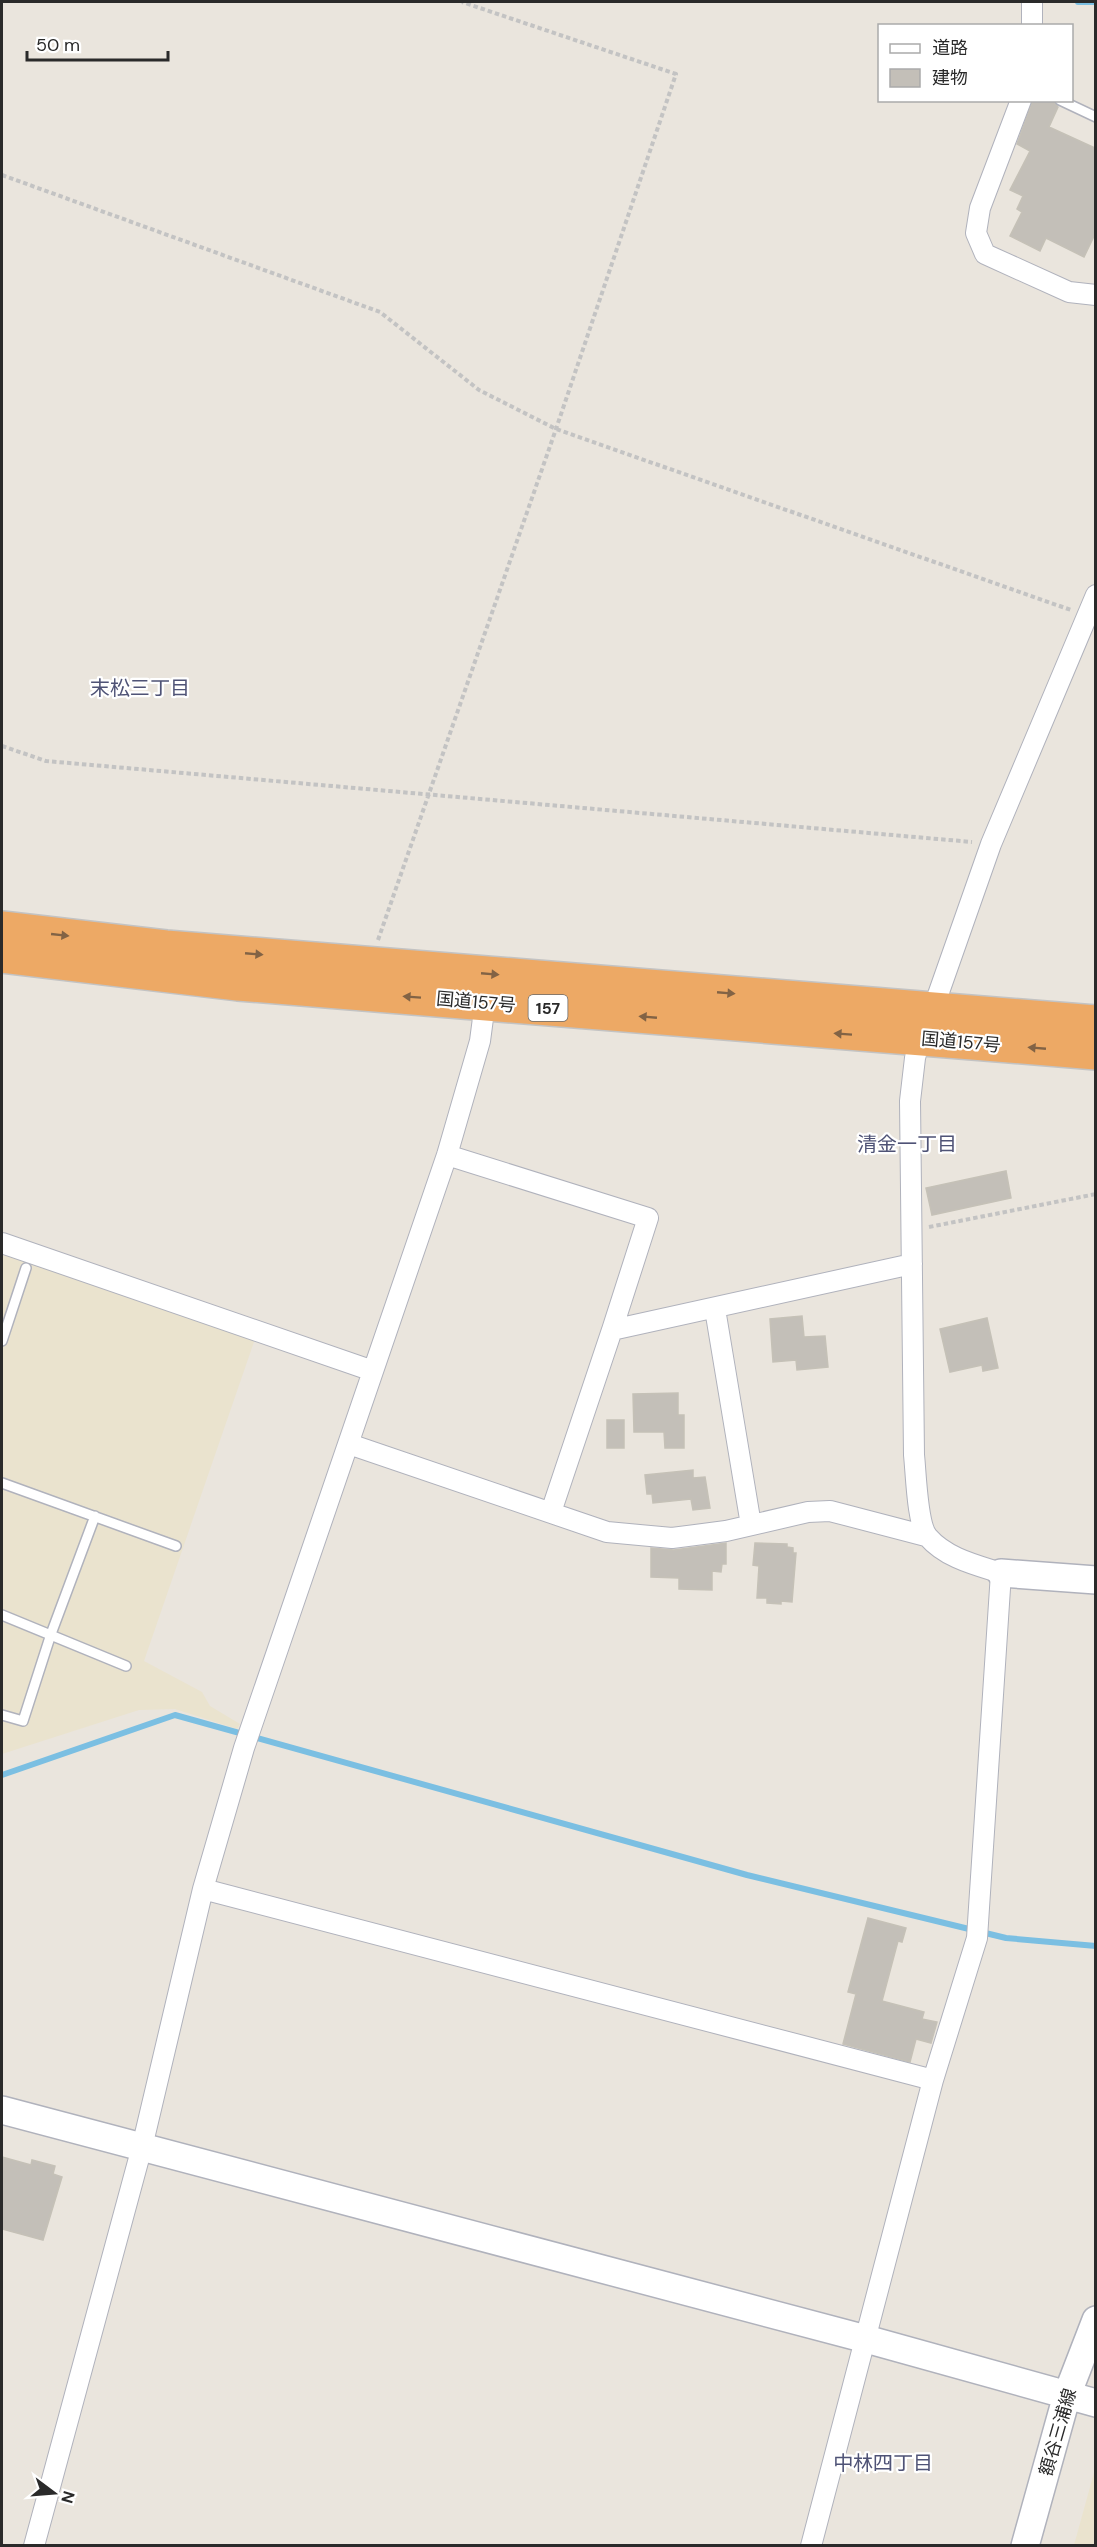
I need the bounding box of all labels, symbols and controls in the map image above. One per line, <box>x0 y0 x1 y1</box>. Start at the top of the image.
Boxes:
scale bar <box>27 24 168 62</box>
legend <box>878 24 1073 102</box>
text: 50 m <box>36 33 80 57</box>
text: 道路 <box>932 36 968 60</box>
text: 建物 <box>932 66 968 90</box>
district label: 末松三丁目 <box>90 675 190 701</box>
one-way arrow <box>50 930 69 940</box>
one-way arrow <box>244 949 263 959</box>
one-way arrow <box>480 969 499 978</box>
street label: 国道157号 <box>435 987 517 1017</box>
one-way arrow <box>717 988 736 998</box>
one-way arrow <box>403 992 422 1002</box>
road number: 157 <box>528 995 568 1021</box>
one-way arrow <box>639 1012 658 1022</box>
street label: 国道157号 <box>920 1027 1002 1057</box>
one-way arrow <box>833 1029 852 1038</box>
one-way arrow <box>1028 1044 1047 1053</box>
district label: 清金一丁目 <box>857 1131 957 1157</box>
street label: 額谷三浦線 <box>1034 2385 1082 2479</box>
district label: 中林四丁目 <box>833 2450 933 2476</box>
north arrow <box>24 2463 84 2523</box>
text: N <box>56 2488 80 2506</box>

